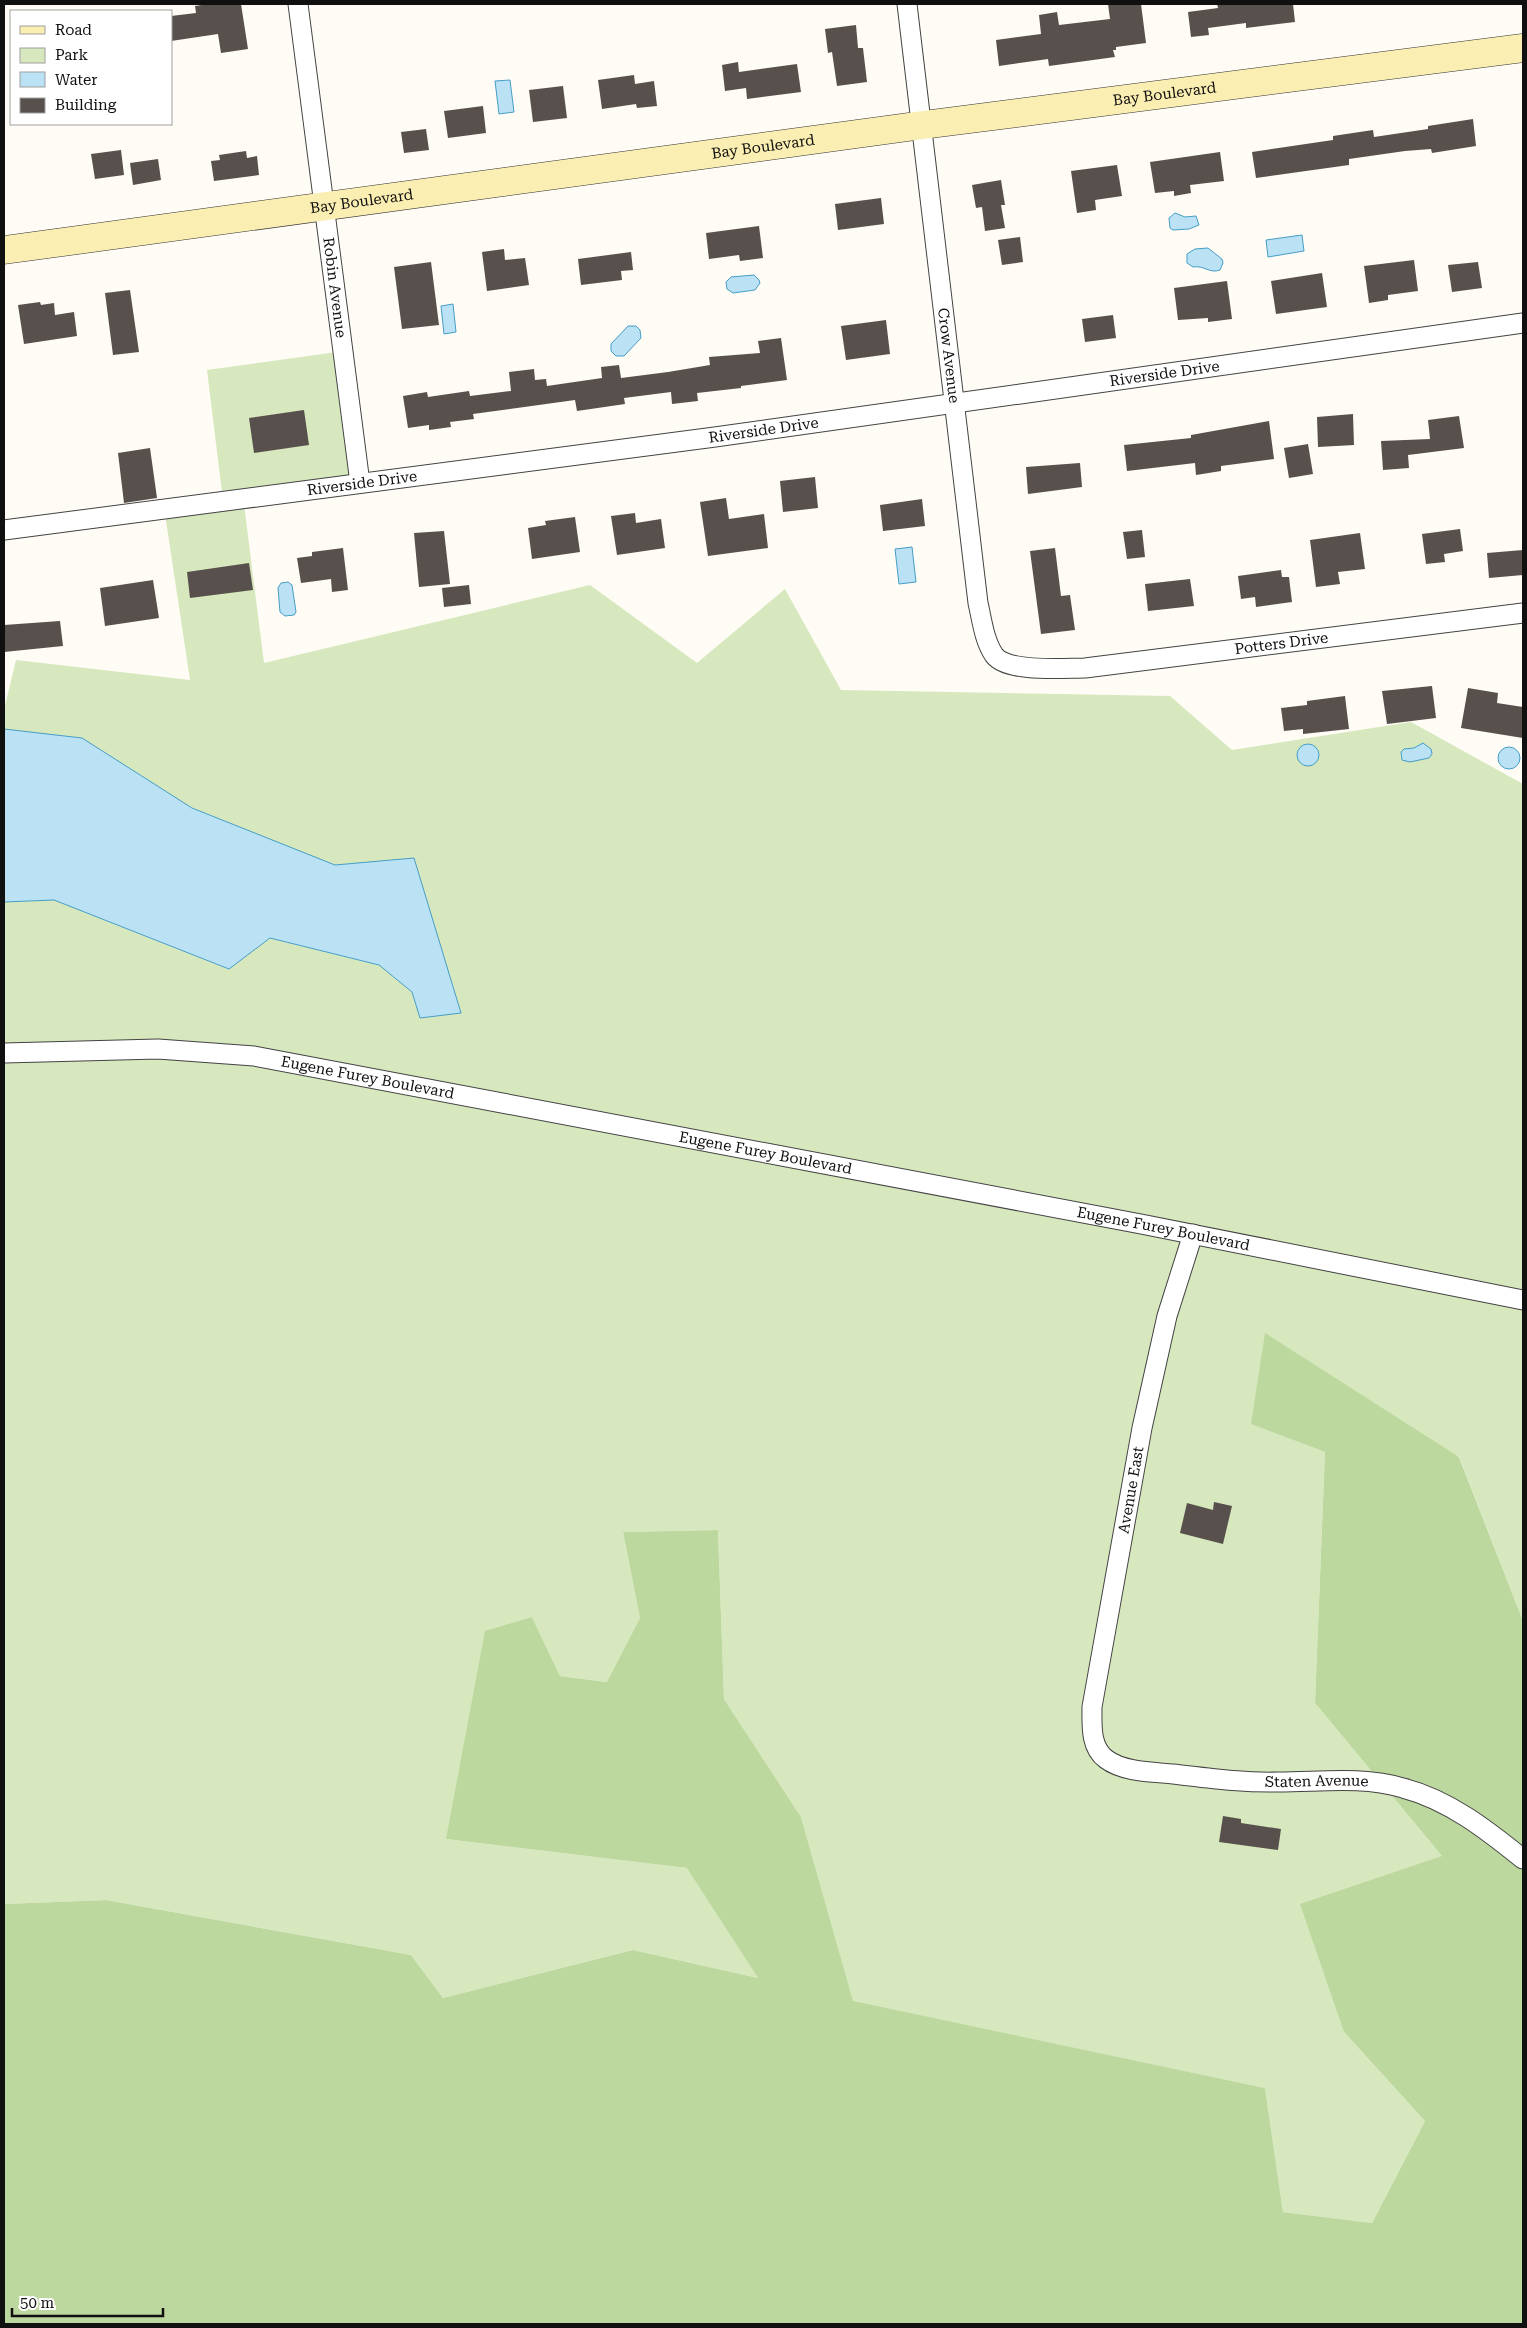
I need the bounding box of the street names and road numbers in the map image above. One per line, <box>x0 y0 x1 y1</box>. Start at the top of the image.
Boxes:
street label: Bay Boulevard <box>1112 78 1218 110</box>
street label: Bay Boulevard <box>710 131 816 163</box>
street label: Bay Boulevard <box>309 185 415 217</box>
street label: Robin Avenue <box>319 236 350 339</box>
street label: Crow Avenue <box>934 307 963 404</box>
street label: Riverside Drive <box>1108 357 1221 390</box>
street label: Riverside Drive <box>707 414 820 447</box>
street label: Riverside Drive <box>306 467 418 499</box>
street label: Potters Drive <box>1233 629 1329 658</box>
street label: Eugene Furey Boulevard <box>280 1052 456 1103</box>
street label: Eugene Furey Boulevard <box>678 1128 854 1178</box>
street label: Eugene Furey Boulevard <box>1075 1203 1252 1255</box>
street label: Avenue East <box>1114 1445 1148 1535</box>
street label: Staten Avenue <box>1265 1771 1369 1791</box>

